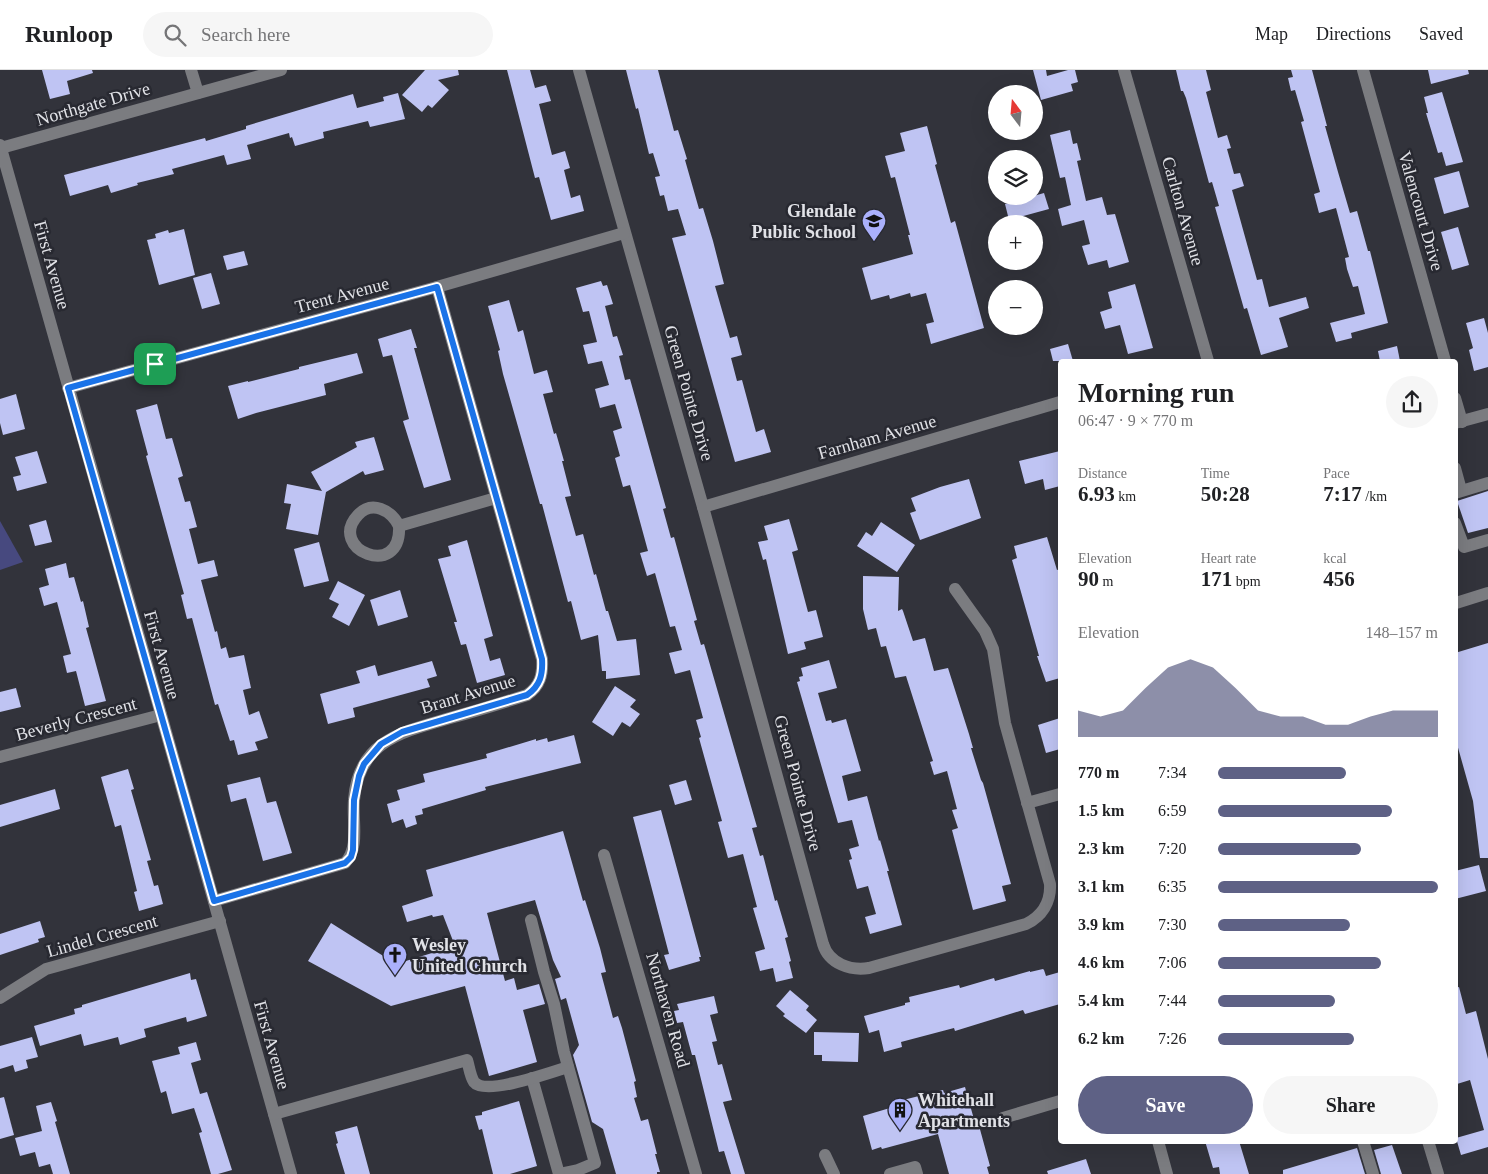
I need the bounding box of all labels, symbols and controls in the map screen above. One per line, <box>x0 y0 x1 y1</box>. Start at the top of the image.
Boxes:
search box <box>143 12 493 57</box>
text: Runloop <box>25 21 113 47</box>
icon: search <box>161 21 189 49</box>
text: Search here <box>201 24 290 45</box>
text: Map <box>1255 24 1288 44</box>
text: Directions <box>1316 24 1391 44</box>
text: Saved <box>1419 24 1463 44</box>
street label: Northgate Drive <box>34 78 152 130</box>
north arrow <box>988 85 1042 140</box>
map controls <box>988 85 1043 335</box>
street label: Valencourt Drive <box>1394 149 1448 273</box>
button: layers <box>988 150 1043 205</box>
street label: Carlton Avenue <box>1158 154 1208 268</box>
place label: Glendale Public School <box>751 201 856 242</box>
school or university icon: Glendale Public School <box>861 208 887 242</box>
button: + <box>988 215 1043 270</box>
street label: First Avenue <box>30 218 74 312</box>
street label: Trent Avenue <box>293 273 391 317</box>
button: − <box>988 280 1043 335</box>
street label: Green Pointe Drive <box>660 323 718 463</box>
pin <box>134 343 176 385</box>
icon: arrive <box>141 350 169 378</box>
button: share <box>1386 376 1438 428</box>
text: Morning run <box>1078 377 1234 408</box>
street label: Farnham Avenue <box>816 411 938 463</box>
text: 06:47 · 9 × 770 m <box>1078 412 1193 429</box>
text: Distance <box>1078 466 1127 481</box>
text: Time <box>1201 466 1230 481</box>
text: Pace <box>1323 466 1350 481</box>
text: 6.93 <box>1078 482 1115 506</box>
text: 50:28 <box>1201 482 1250 506</box>
text: 7:17 <box>1323 482 1362 506</box>
text: km <box>1115 489 1136 504</box>
text: /km <box>1362 489 1387 504</box>
text: Elevation <box>1078 551 1132 566</box>
text: Heart rate <box>1201 551 1256 566</box>
text: kcal <box>1323 551 1347 566</box>
text: 90 <box>1078 567 1099 591</box>
text: 171 <box>1201 567 1232 591</box>
text: 456 <box>1323 567 1355 591</box>
text: m <box>1099 574 1113 589</box>
text: bpm <box>1232 574 1261 589</box>
street label: First Avenue <box>140 608 184 702</box>
text: Elevation <box>1078 624 1139 641</box>
text: 148–157 m <box>1366 624 1438 641</box>
street label: Brant Avenue <box>418 670 518 718</box>
street label: Beverly Crescent <box>13 693 139 745</box>
street label: Green Pointe Drive <box>770 713 826 853</box>
text: 770 m <box>1078 764 1119 781</box>
text: 7:34 <box>1158 764 1186 781</box>
text: 1.5 km <box>1078 802 1124 819</box>
text: 6:59 <box>1158 802 1186 819</box>
text: 2.3 km <box>1078 840 1124 857</box>
text: 7:20 <box>1158 840 1186 857</box>
text: 3.1 km <box>1078 878 1124 895</box>
text: 6:35 <box>1158 878 1186 895</box>
street label: Lindel Crescent <box>44 911 160 961</box>
text: 3.9 km <box>1078 916 1124 933</box>
text: 7:30 <box>1158 916 1186 933</box>
place label: Wesley United Church <box>412 935 527 976</box>
church icon: Wesley United Church <box>382 942 408 976</box>
street label: Northaven Road <box>642 950 694 1070</box>
text: 4.6 km <box>1078 954 1124 971</box>
text: 7:06 <box>1158 954 1186 971</box>
text: 5.4 km <box>1078 992 1124 1009</box>
text: 7:44 <box>1158 992 1186 1009</box>
street label: First Avenue <box>250 998 294 1092</box>
text: 6.2 km <box>1078 1030 1124 1047</box>
text: 7:26 <box>1158 1030 1186 1047</box>
button: Save <box>1078 1076 1253 1134</box>
button: Share <box>1263 1076 1438 1134</box>
place label: Whitehall Apartments <box>918 1090 1010 1131</box>
building icon: Whitehall Apartments <box>887 1097 913 1131</box>

